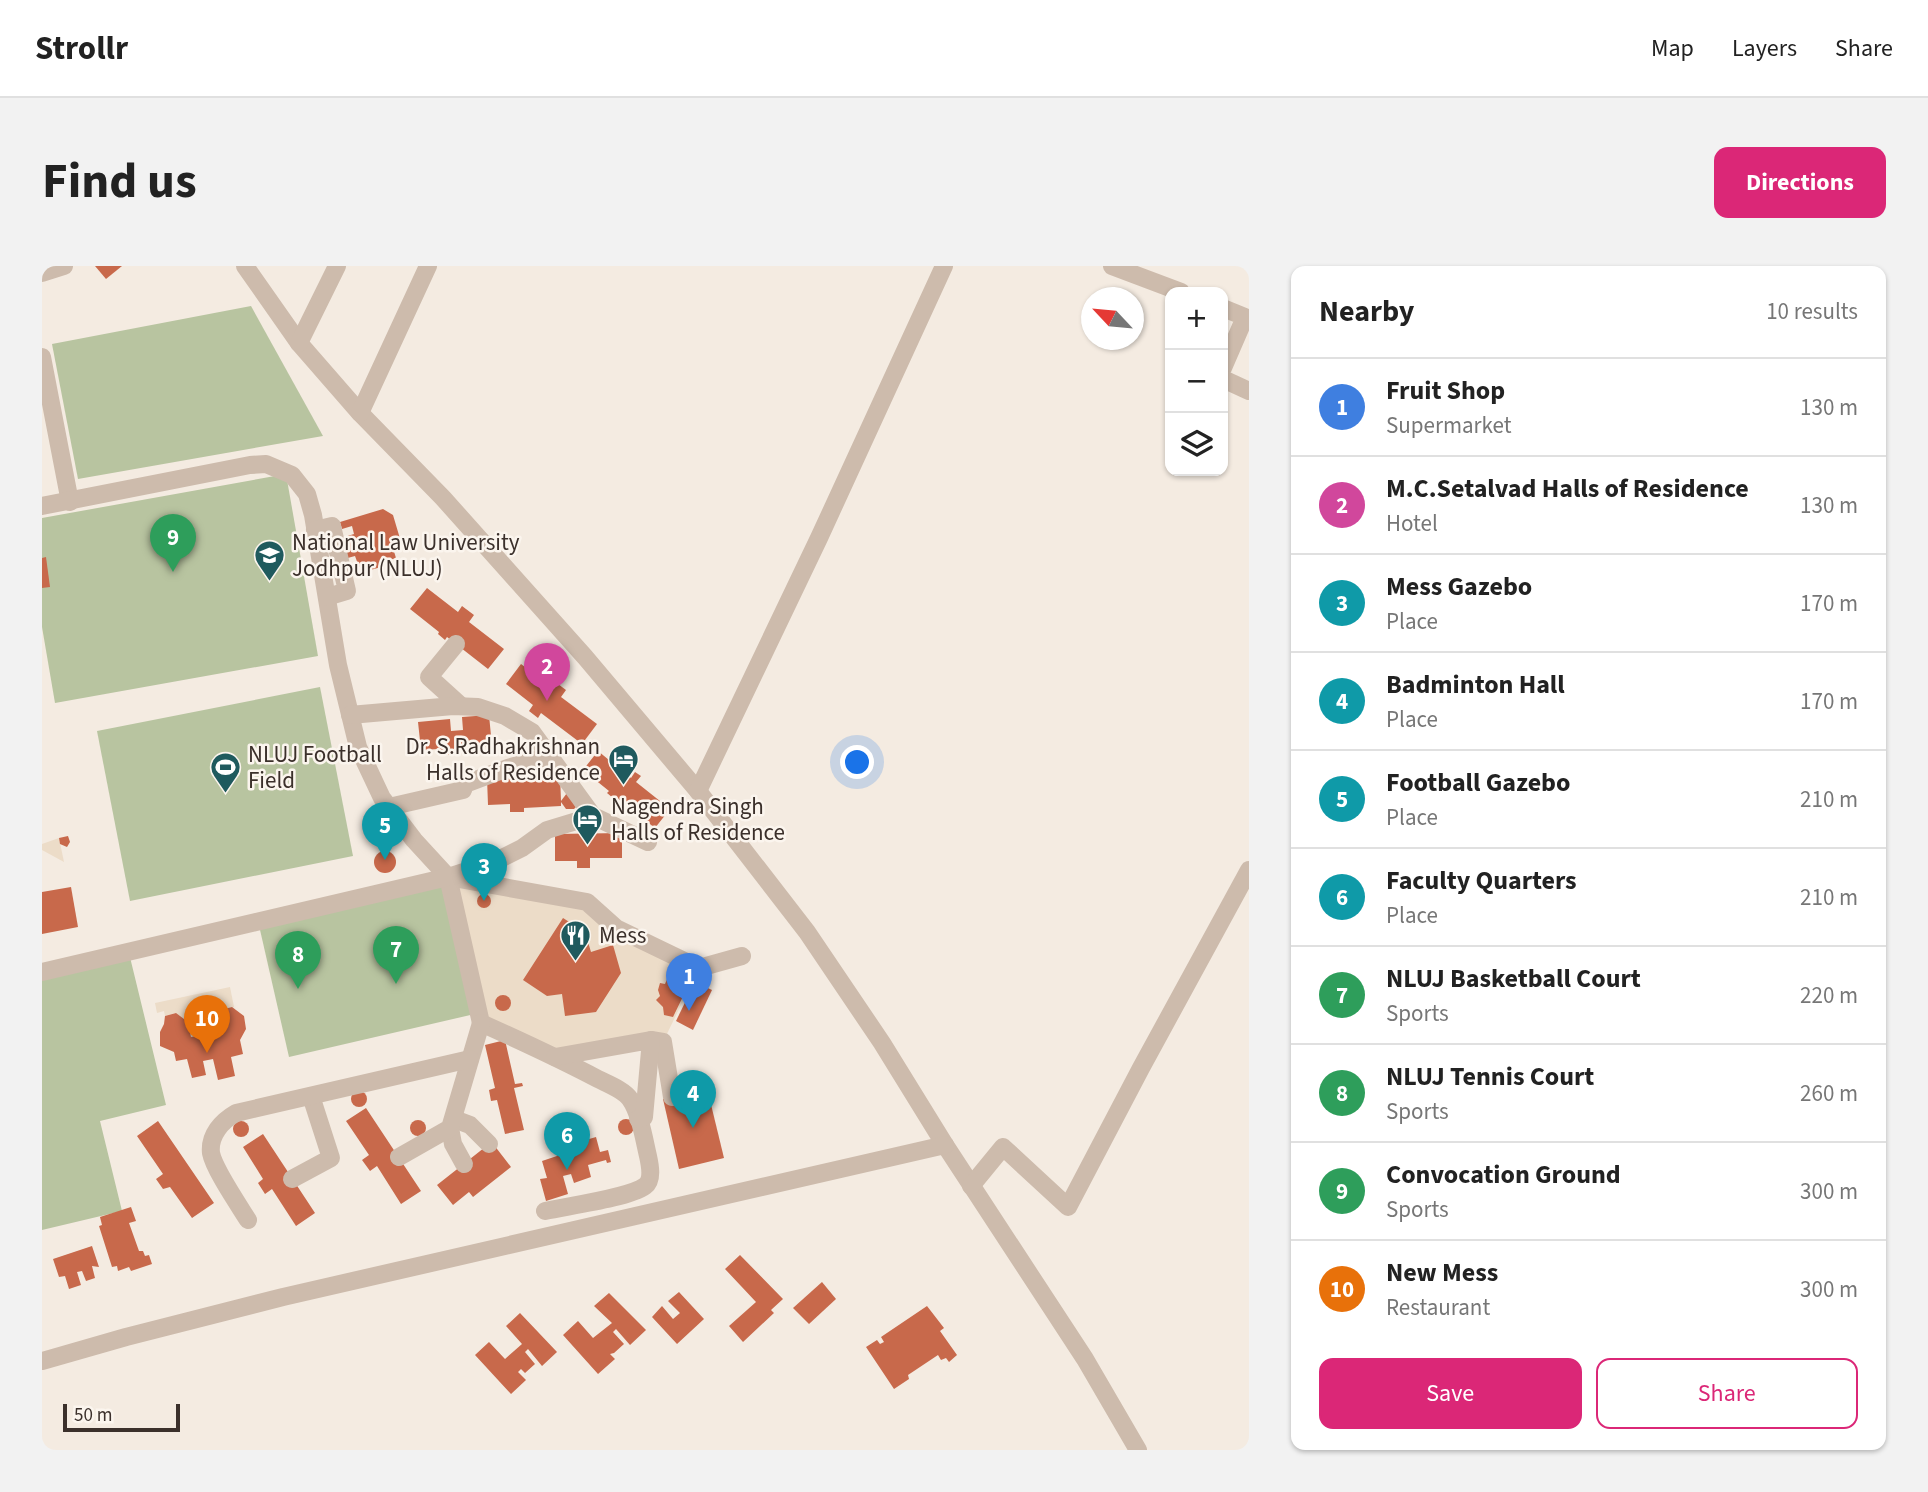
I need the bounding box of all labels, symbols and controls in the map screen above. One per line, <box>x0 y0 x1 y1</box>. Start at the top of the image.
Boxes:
text: Strollr <box>35 25 128 72</box>
text: Map <box>1651 31 1694 66</box>
text: Layers <box>1732 31 1797 66</box>
text: Share <box>1835 31 1893 66</box>
text: Find us <box>42 147 197 217</box>
button: Directions <box>1714 147 1886 218</box>
north arrow <box>1081 287 1144 350</box>
map controls <box>1165 287 1228 476</box>
button: + <box>1165 287 1228 350</box>
text: Nearby <box>1319 290 1414 333</box>
text: 10 results <box>1766 295 1858 328</box>
button: − <box>1165 350 1228 413</box>
text: Fruit Shop <box>1386 372 1505 409</box>
text: 1 <box>1336 391 1348 424</box>
text: 130 m <box>1800 391 1858 424</box>
text: Supermarket <box>1386 409 1512 442</box>
button: layers <box>1165 413 1228 476</box>
text: M.C.Setalvad Halls of Residence <box>1386 470 1749 507</box>
text: 2 <box>1336 489 1348 522</box>
text: 130 m <box>1800 489 1858 522</box>
text: Hotel <box>1386 507 1438 540</box>
pin: 9 <box>150 514 196 572</box>
place label: National Law University Jodhpur (NLUJ) <box>292 526 520 585</box>
school or university icon: National Law University Jodhpur (NLUJ) <box>252 538 286 582</box>
text: Mess Gazebo <box>1386 568 1532 605</box>
text: 3 <box>1336 587 1348 620</box>
text: 170 m <box>1800 587 1858 620</box>
text: Place <box>1386 605 1438 638</box>
pin: 2 <box>524 643 570 701</box>
text: Badminton Hall <box>1386 666 1565 703</box>
text: 4 <box>1336 685 1348 718</box>
text: 170 m <box>1800 685 1858 718</box>
text: Place <box>1386 703 1438 736</box>
place label: Dr. S.Radhakrishnan Halls of Residence <box>405 730 600 789</box>
place label: NLUJ Football Field <box>248 738 382 797</box>
hotel icon: Dr. S.Radhakrishnan Halls of Residence <box>606 742 640 786</box>
your location <box>840 745 874 779</box>
sports icon: NLUJ Football Field <box>208 750 242 794</box>
text: Football Gazebo <box>1386 764 1570 801</box>
text: 5 <box>1336 783 1348 816</box>
text: 210 m <box>1800 783 1858 816</box>
place label: Nagendra Singh Halls of Residence <box>611 790 785 849</box>
text: Place <box>1386 801 1438 834</box>
pin: 5 <box>362 802 408 860</box>
hotel icon: Nagendra Singh Halls of Residence <box>571 802 605 846</box>
pin: 3 <box>461 843 507 901</box>
text: Faculty Quarters <box>1386 862 1577 899</box>
text: 6 <box>1336 881 1348 914</box>
text: 210 m <box>1800 881 1858 914</box>
text: Place <box>1386 899 1438 932</box>
restaurant icon: Mess <box>559 918 593 962</box>
place label: Mess <box>599 919 646 952</box>
pin: 7 <box>373 926 419 984</box>
pin: 8 <box>275 931 321 989</box>
pin: 1 <box>666 953 712 1011</box>
text: NLUJ Basketball Court <box>1386 960 1641 997</box>
text: 7 <box>1336 979 1348 1012</box>
text: 220 m <box>1800 979 1858 1012</box>
pin: 10 <box>184 995 230 1053</box>
text: Sports <box>1386 997 1449 1030</box>
text: NLUJ Tennis Court <box>1386 1058 1594 1095</box>
pin: 4 <box>670 1070 716 1128</box>
text: 8 <box>1336 1077 1348 1110</box>
text: 260 m <box>1800 1077 1858 1110</box>
text: Sports <box>1386 1095 1449 1128</box>
pin: 6 <box>544 1112 590 1170</box>
text: Convocation Ground <box>1386 1156 1621 1193</box>
text: 9 <box>1336 1175 1348 1208</box>
text: 300 m <box>1800 1175 1858 1208</box>
text: Sports <box>1386 1193 1449 1226</box>
text: New Mess <box>1386 1254 1498 1291</box>
text: 10 <box>1330 1273 1354 1306</box>
text: 300 m <box>1800 1273 1858 1306</box>
text: Restaurant <box>1386 1291 1490 1324</box>
button: Save <box>1319 1358 1582 1429</box>
button: Share <box>1596 1358 1858 1429</box>
scale bar <box>63 1401 180 1433</box>
text: 50 m <box>74 1402 112 1429</box>

